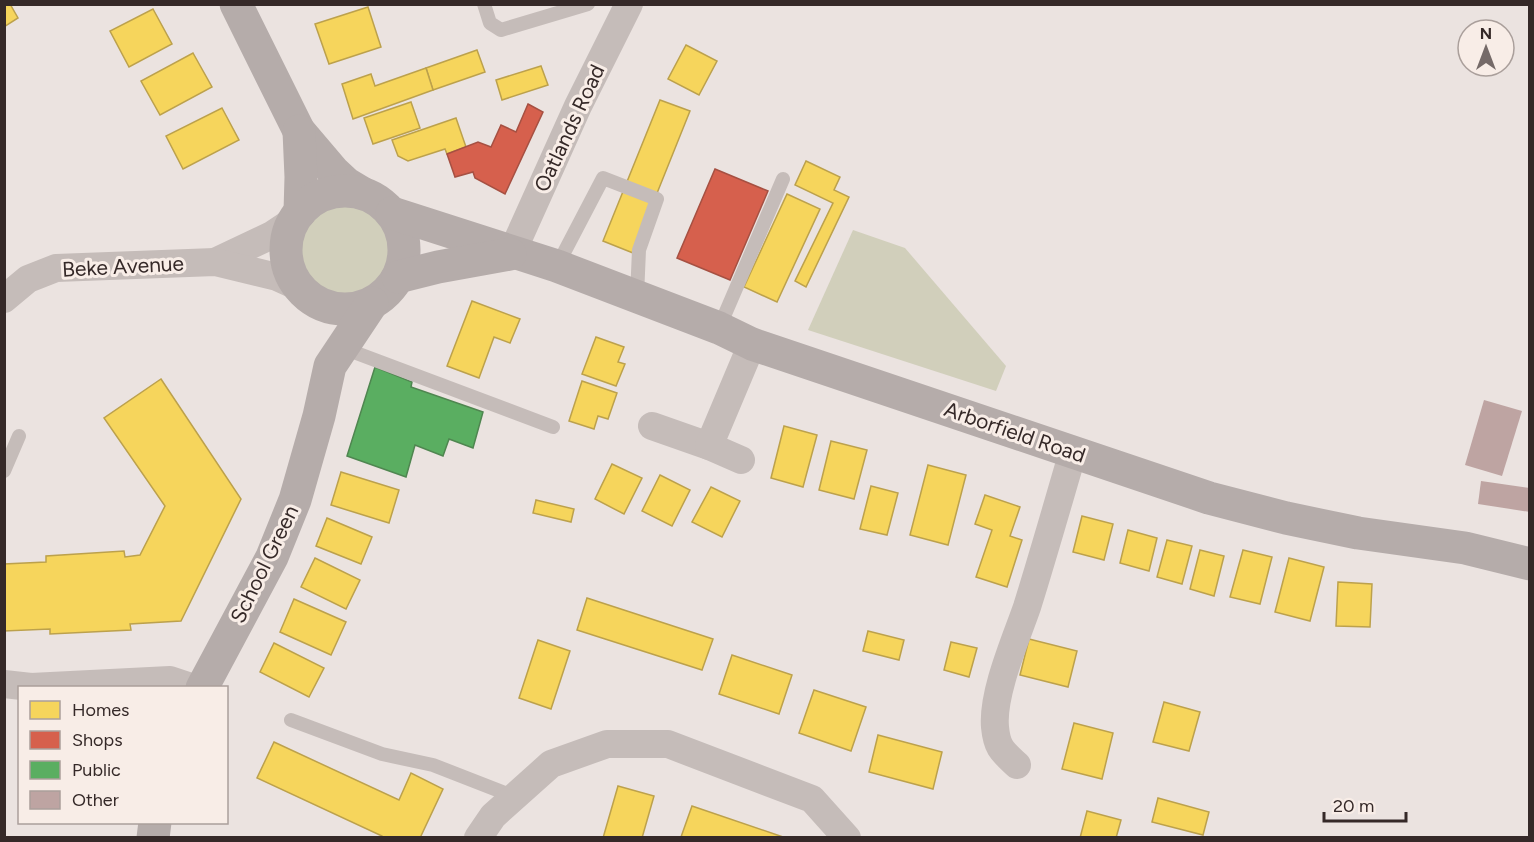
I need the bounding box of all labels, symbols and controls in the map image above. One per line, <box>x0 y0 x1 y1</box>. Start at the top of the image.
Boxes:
north arrow <box>1456 18 1516 78</box>
text: N <box>1480 24 1492 43</box>
street label: Oatlands Road <box>529 60 609 196</box>
street label: Beke Avenue <box>61 250 185 282</box>
street label: Arborfield Road <box>941 396 1089 468</box>
street label: School Green <box>225 501 303 627</box>
legend <box>18 686 228 824</box>
text: Homes <box>72 699 130 721</box>
text: Shops <box>72 729 123 751</box>
text: Public <box>72 759 121 781</box>
scale bar <box>1324 785 1406 823</box>
text: Other <box>72 789 119 811</box>
text: 20 m <box>1333 795 1374 817</box>

